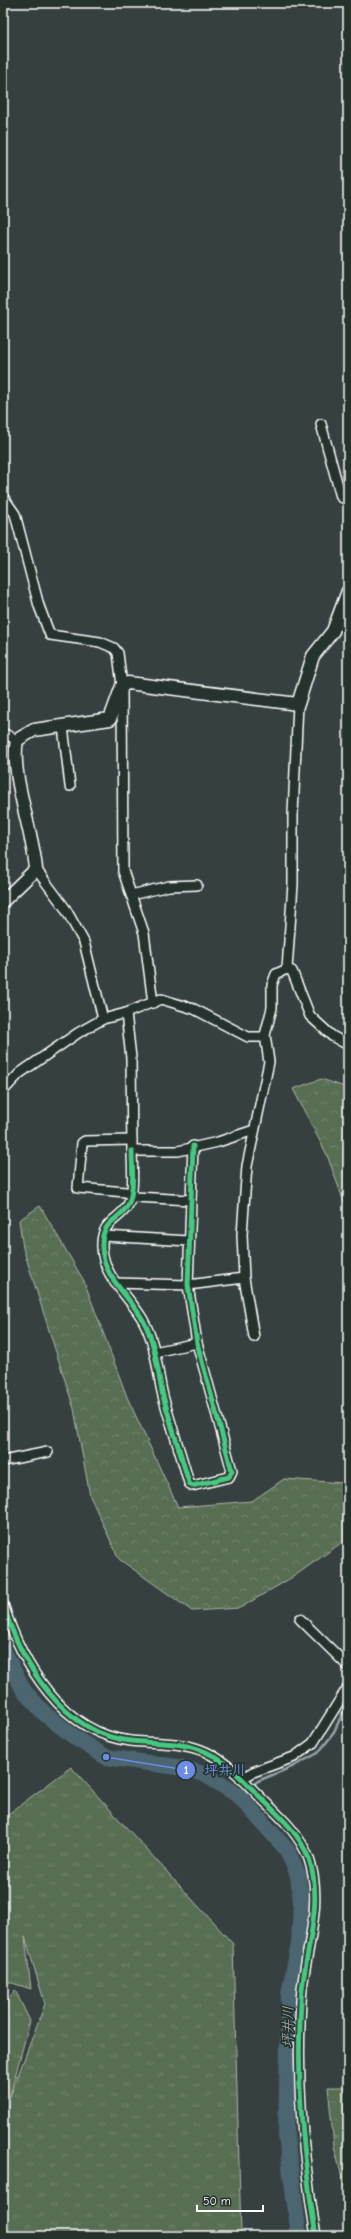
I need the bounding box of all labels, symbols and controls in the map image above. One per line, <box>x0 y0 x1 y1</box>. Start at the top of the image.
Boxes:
callout: 坪井川 <box>176 1757 254 1783</box>
text: 坪井川 <box>204 1762 246 1779</box>
text: 1 <box>184 1763 189 1777</box>
water label: 坪井川 <box>279 2006 297 2048</box>
scale bar <box>197 2187 263 2213</box>
text: 50 m <box>203 2194 231 2208</box>

